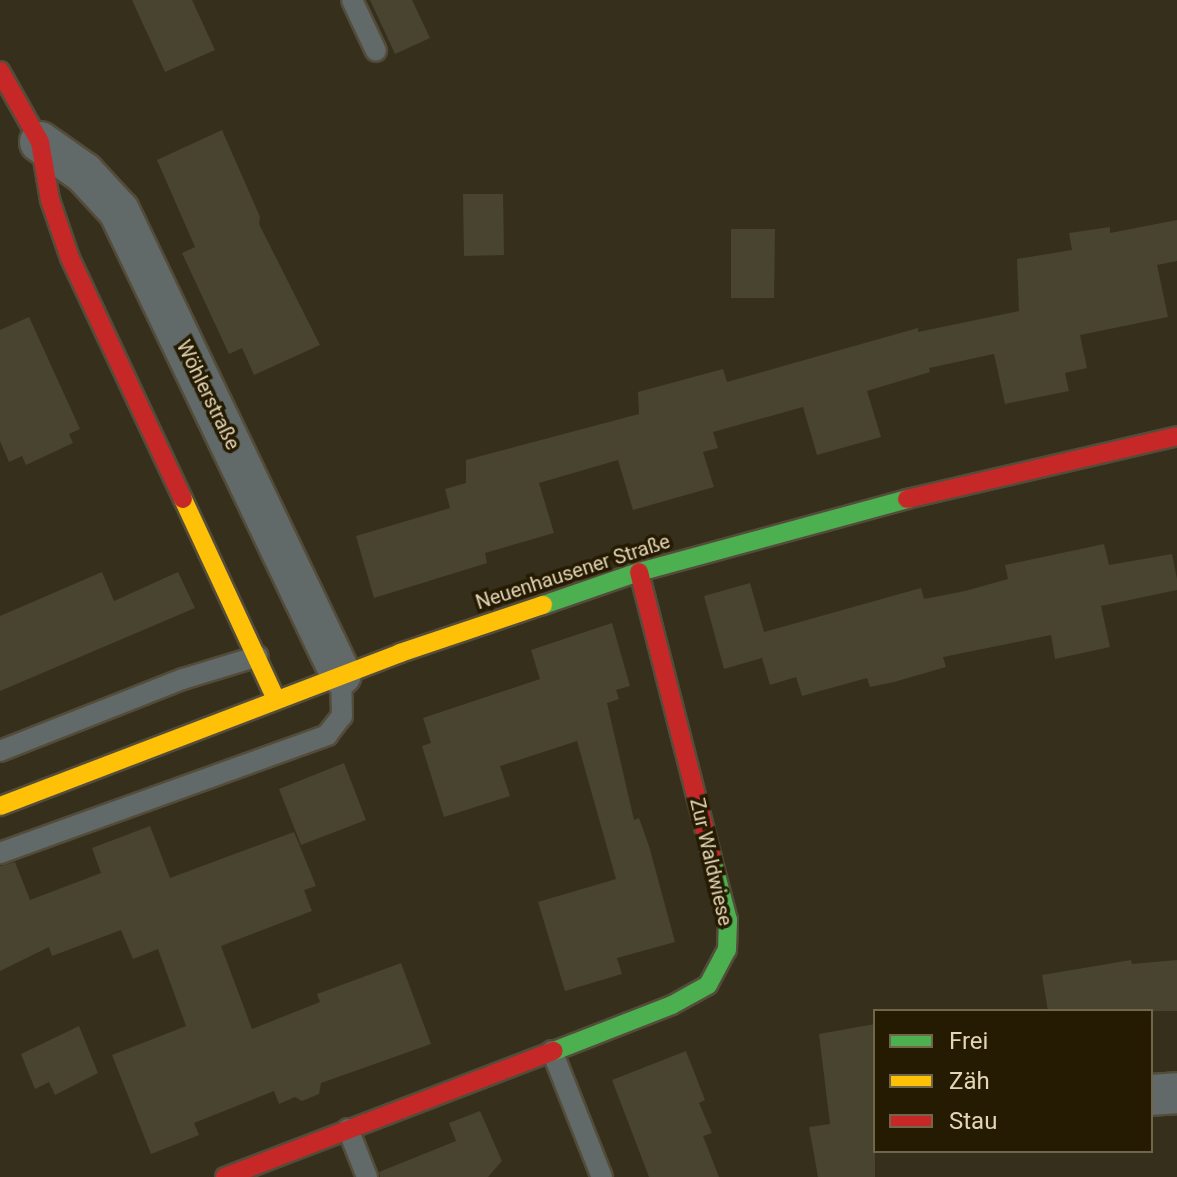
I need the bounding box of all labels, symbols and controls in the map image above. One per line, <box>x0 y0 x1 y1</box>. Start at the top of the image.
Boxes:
street label: Wöhlerstraße <box>171 336 245 454</box>
street label: Neuenhausener Straße <box>473 529 673 615</box>
street label: Zur Waldwiese <box>685 796 737 928</box>
legend <box>873 1009 1153 1153</box>
text: Frei <box>949 1027 988 1055</box>
text: Zäh <box>949 1067 990 1095</box>
text: Stau <box>949 1107 997 1135</box>

